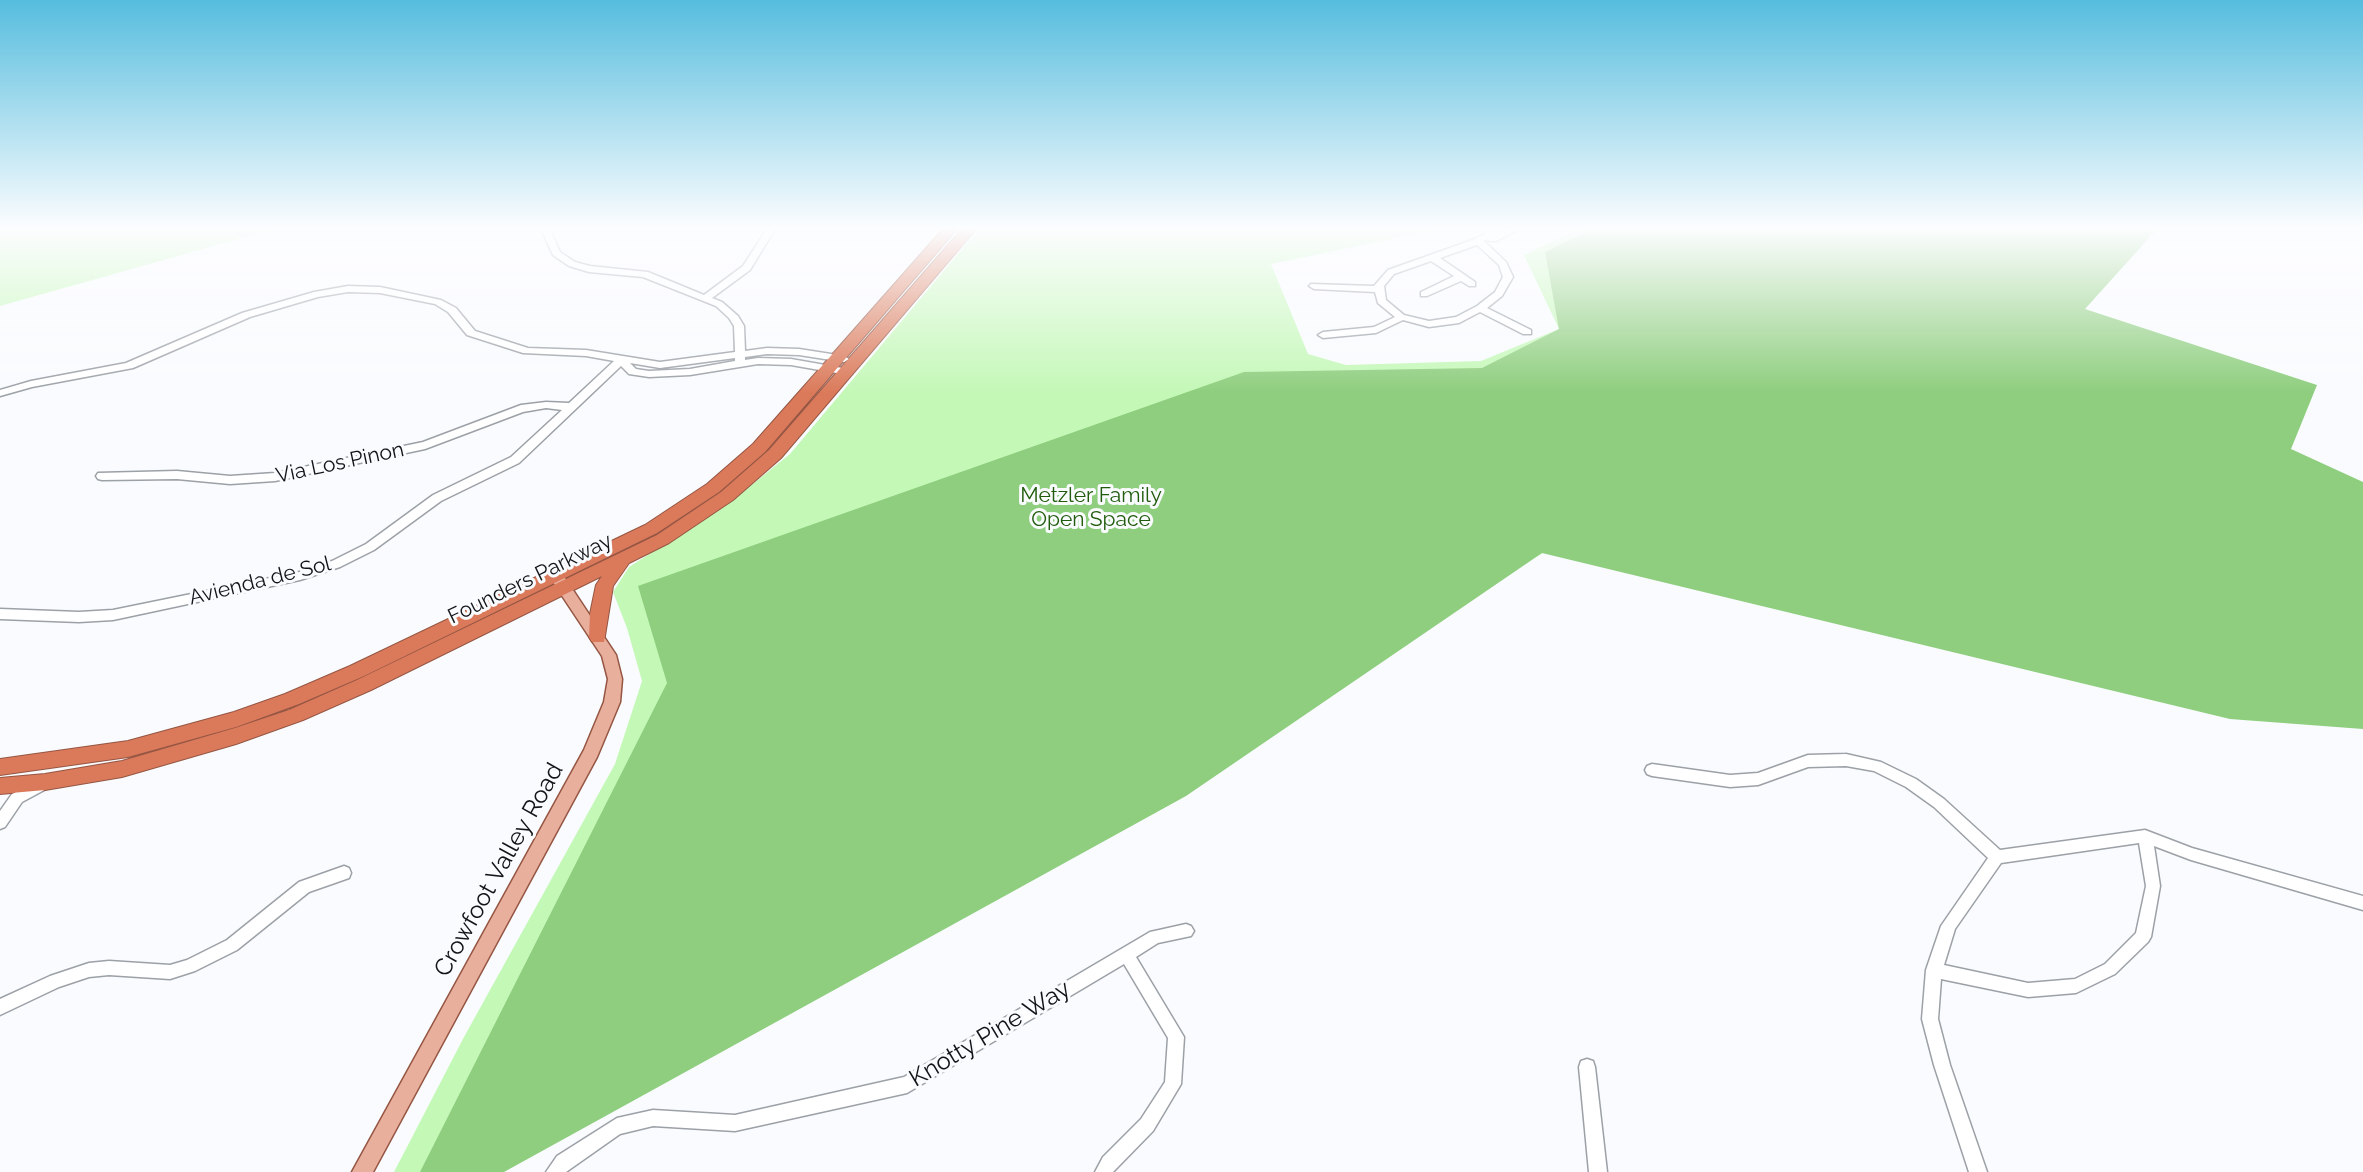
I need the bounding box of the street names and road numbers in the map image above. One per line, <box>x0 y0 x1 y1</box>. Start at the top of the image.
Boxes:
street label: Via Los Pinon <box>274 437 406 489</box>
street label: Founders Parkway <box>444 528 616 630</box>
street label: Avienda de Sol <box>186 551 334 611</box>
street label: Crowfoot Valley Road <box>428 758 570 982</box>
street label: Knotty Pine Way <box>904 975 1076 1093</box>

